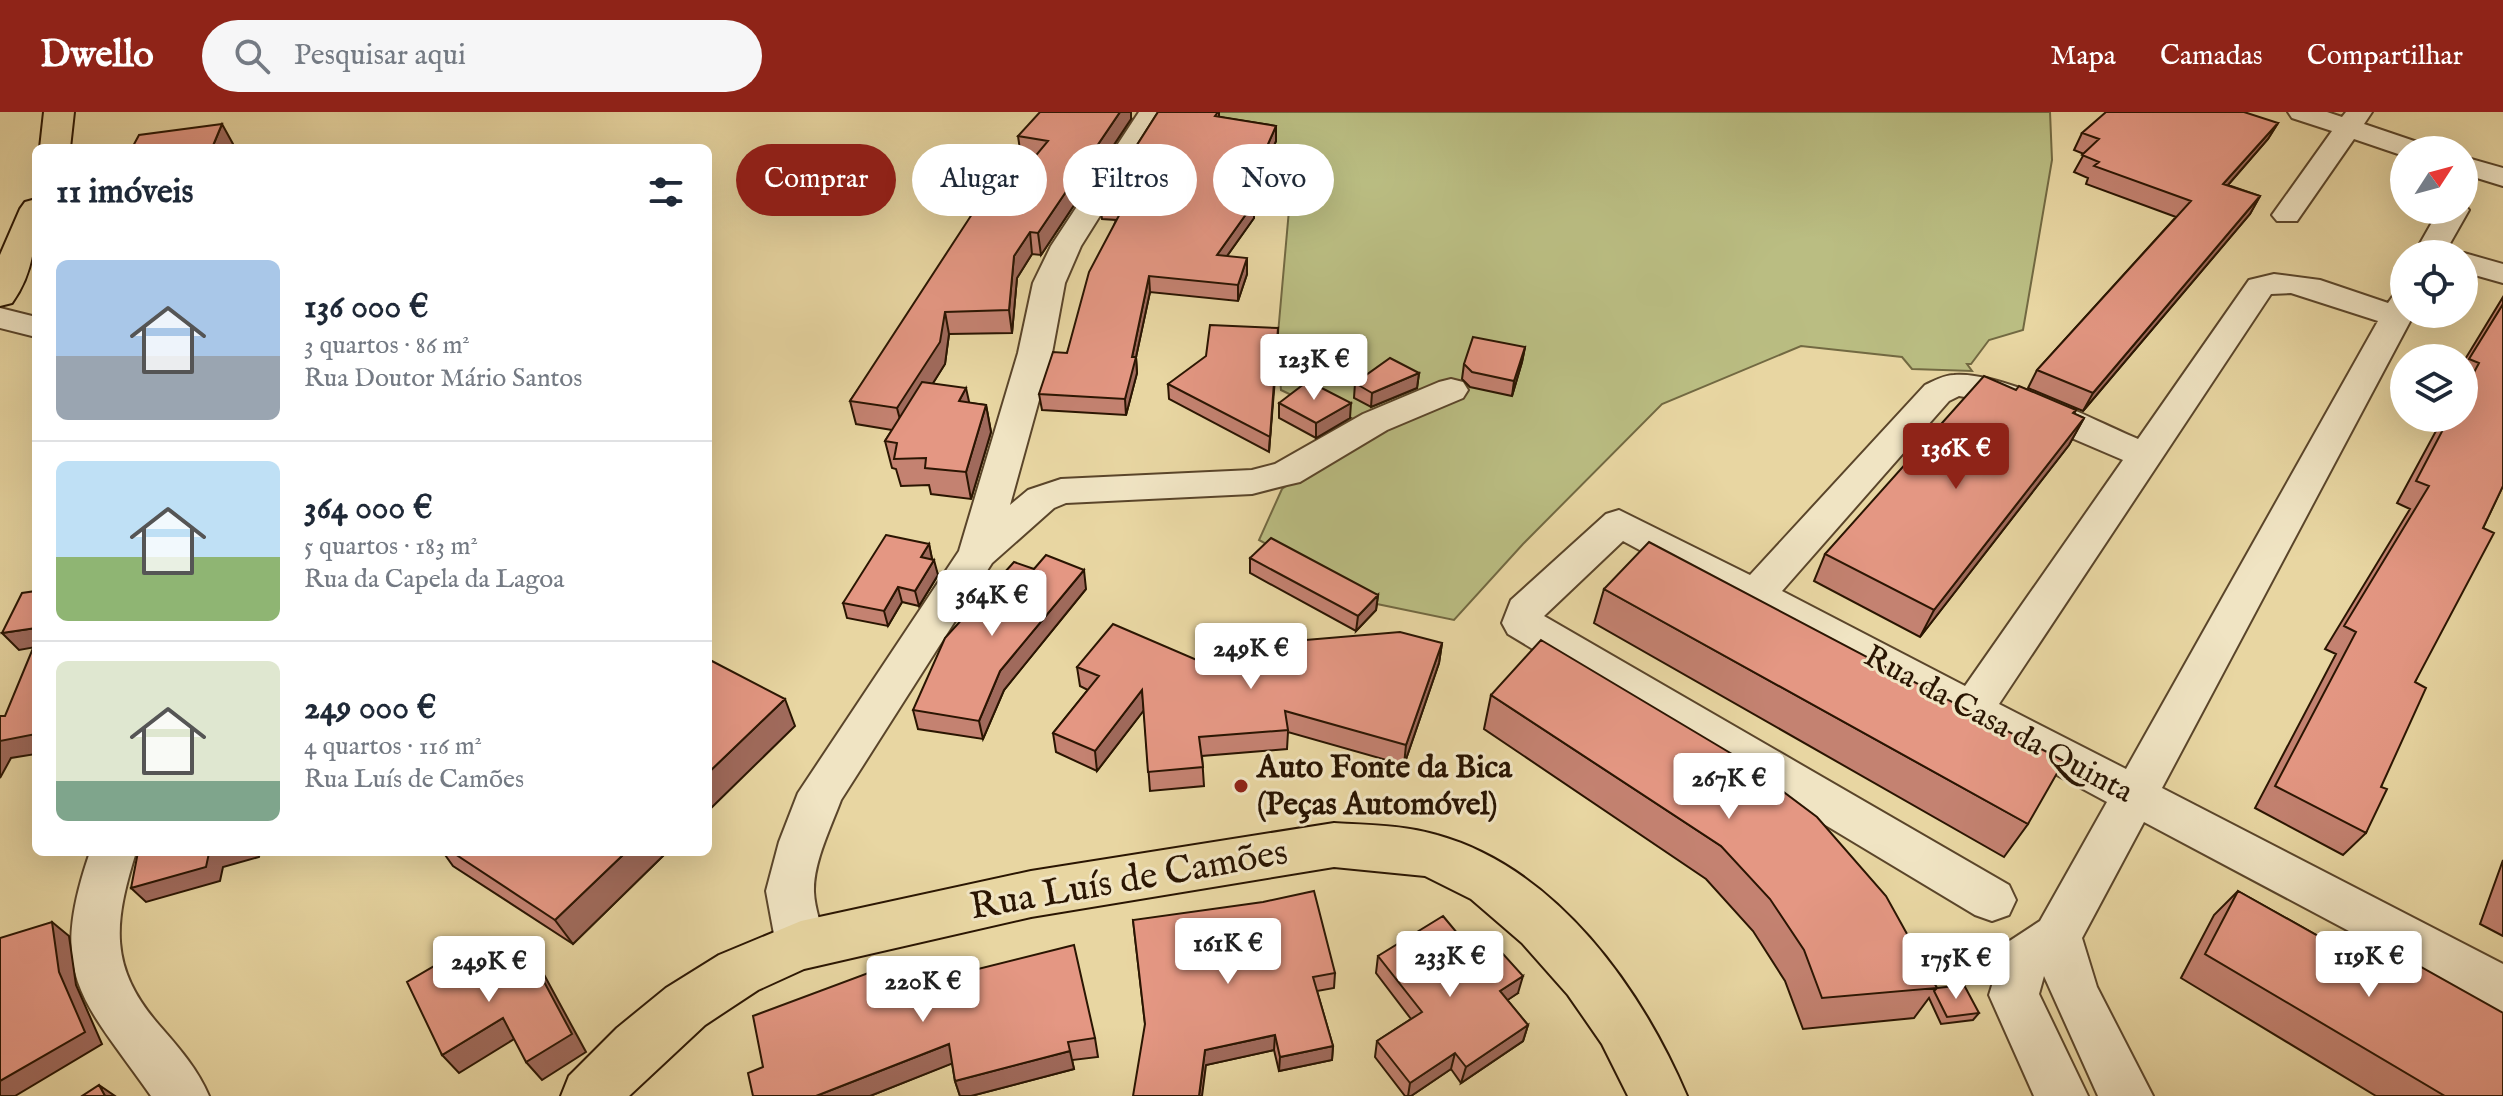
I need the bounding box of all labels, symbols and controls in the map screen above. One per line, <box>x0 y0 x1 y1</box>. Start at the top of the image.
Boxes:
search box <box>202 20 762 92</box>
text: Dwello <box>40 32 154 80</box>
icon: search <box>230 34 274 78</box>
text: Pesquisar aqui <box>294 37 466 75</box>
text: Mapa <box>2050 39 2116 74</box>
text: Camadas <box>2160 39 2263 74</box>
text: Compartilhar <box>2307 39 2463 74</box>
north arrow <box>2390 136 2478 224</box>
map controls <box>2390 136 2478 432</box>
chip: Comprar <box>736 144 896 216</box>
chip: Alugar <box>912 144 1047 216</box>
chip: Filtros <box>1063 144 1197 216</box>
chip: Novo <box>1213 144 1334 216</box>
icon: filters <box>644 170 688 214</box>
text: 11 imóveis <box>56 171 194 214</box>
button: locate <box>2390 240 2478 328</box>
text: 136 000 € <box>304 286 429 329</box>
icon: home <box>120 292 216 388</box>
text: 3 quartos · 86 m² <box>304 329 470 362</box>
pin: 123K € <box>1249 334 1379 402</box>
text: 123K € <box>1278 343 1350 376</box>
button: layers <box>2390 344 2478 432</box>
text: Rua Doutor Mário Santos <box>304 362 582 395</box>
pin: 136K € <box>1891 423 2021 491</box>
text: 136K € <box>1921 432 1991 465</box>
text: 364 000 € <box>304 487 433 530</box>
icon: home <box>120 493 216 589</box>
text: 5 quartos · 183 m² <box>304 530 478 563</box>
text: Rua da Capela da Lagoa <box>304 563 564 596</box>
pin: 364K € <box>927 570 1057 638</box>
text: 364K € <box>955 579 1029 612</box>
pin: 249K € <box>1186 623 1316 691</box>
text: 249K € <box>1213 632 1289 665</box>
street label: Rua da Casa da Quinta <box>1856 637 2140 813</box>
text: 249 000 € <box>304 687 436 730</box>
icon: home <box>120 693 216 789</box>
text: 4 quartos · 116 m² <box>304 730 482 763</box>
place label: Auto Fonte da Bica (Peças Automóvel) <box>1255 748 1513 826</box>
pin: 267K € <box>1664 753 1794 821</box>
text: 267K € <box>1691 762 1767 795</box>
text: Rua Luís de Camões <box>304 763 524 796</box>
marker: Auto Fonte da Bica (Peças Automóvel) <box>1232 777 1250 795</box>
street label: Rua Luís de Camões <box>966 829 1292 933</box>
pin: 161K € <box>1163 918 1293 986</box>
text: 161K € <box>1193 927 1263 960</box>
pin: 233K € <box>1385 931 1515 999</box>
pin: 119K € <box>2304 931 2434 999</box>
pin: 175K € <box>1891 933 2021 1001</box>
pin: 249K € <box>424 936 554 1004</box>
text: 233K € <box>1414 940 1486 973</box>
text: 119K € <box>2334 940 2404 973</box>
text: 175K € <box>1921 942 1991 975</box>
text: 249K € <box>451 945 527 978</box>
pin: 220K € <box>858 956 988 1024</box>
text: 220K € <box>885 965 961 998</box>

